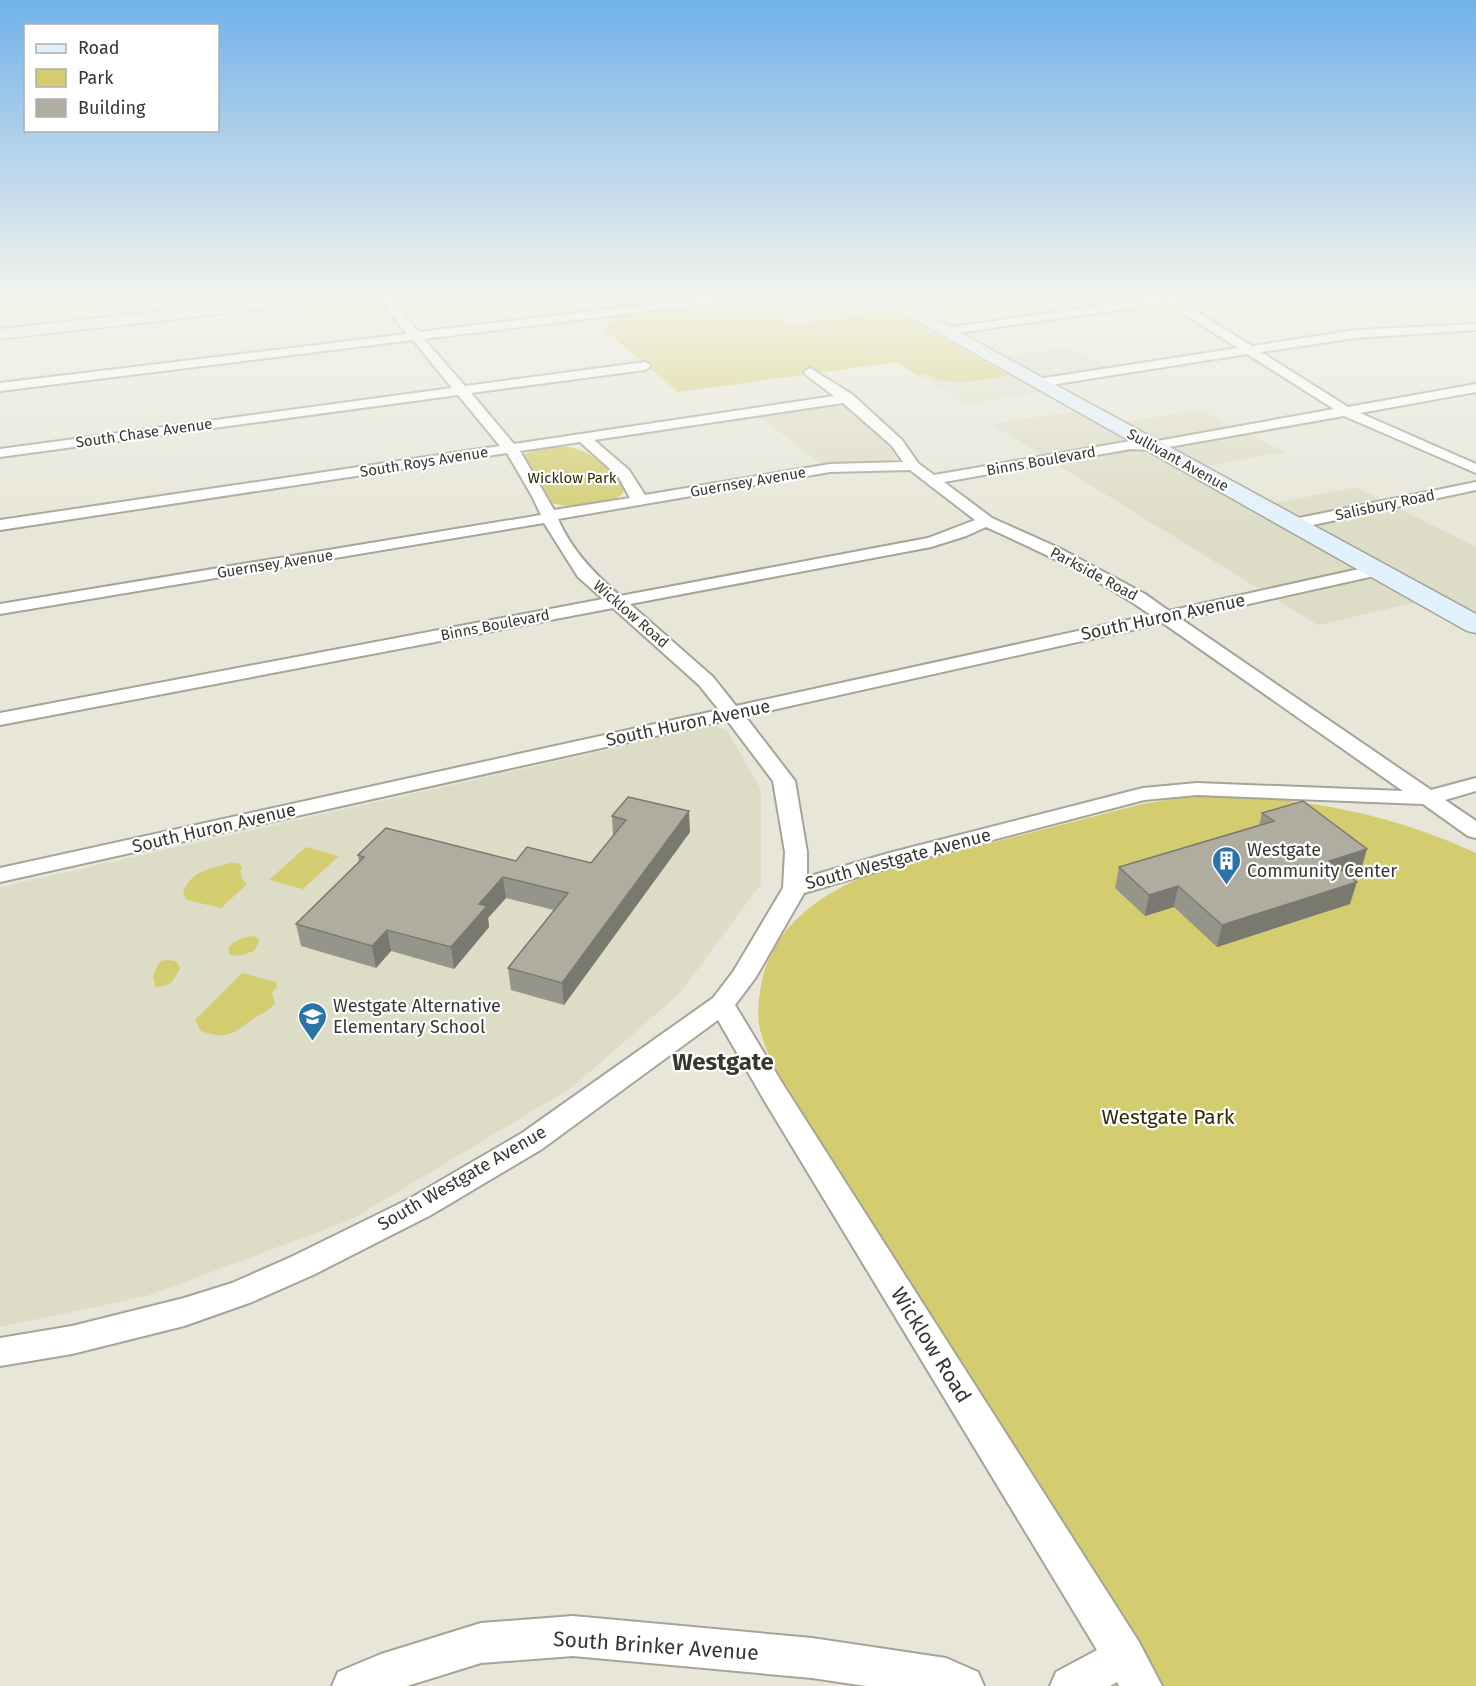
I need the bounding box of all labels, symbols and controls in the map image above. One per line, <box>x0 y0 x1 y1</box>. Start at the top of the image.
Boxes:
legend <box>24 24 219 132</box>
text: Road <box>78 37 120 59</box>
text: Park <box>78 67 114 89</box>
text: Building <box>78 97 146 119</box>
street label: South Chase Avenue <box>74 414 214 452</box>
street label: Sullivant Avenue <box>1124 425 1232 495</box>
street label: South Roys Avenue <box>359 443 489 481</box>
street label: Binns Boulevard <box>985 443 1097 479</box>
street label: Guernsey Avenue <box>689 463 807 501</box>
park label: Wicklow Park <box>528 469 617 487</box>
street label: Salisbury Road <box>1334 486 1436 524</box>
street label: Parkside Road <box>1047 543 1141 605</box>
street label: Guernsey Avenue <box>216 546 334 582</box>
street label: Wicklow Road <box>590 576 672 652</box>
street label: South Huron Avenue <box>1079 589 1247 645</box>
street label: Binns Boulevard <box>439 606 551 644</box>
street label: South Huron Avenue <box>604 695 772 751</box>
street label: South Huron Avenue <box>130 798 298 858</box>
street label: South Westgate Avenue <box>803 824 993 894</box>
place label: Westgate Community Center <box>1247 839 1397 882</box>
building icon: Westgate Community Center <box>1210 844 1242 886</box>
place label: Westgate Alternative Elementary School <box>333 995 501 1038</box>
school or university icon: Westgate Alternative Elementary School <box>296 1000 328 1042</box>
district label: Westgate <box>672 1048 774 1076</box>
park label: Westgate Park <box>1101 1104 1235 1130</box>
street label: South Westgate Avenue <box>374 1121 550 1235</box>
street label: Wicklow Road <box>885 1282 977 1408</box>
street label: South Brinker Avenue <box>552 1626 760 1666</box>

